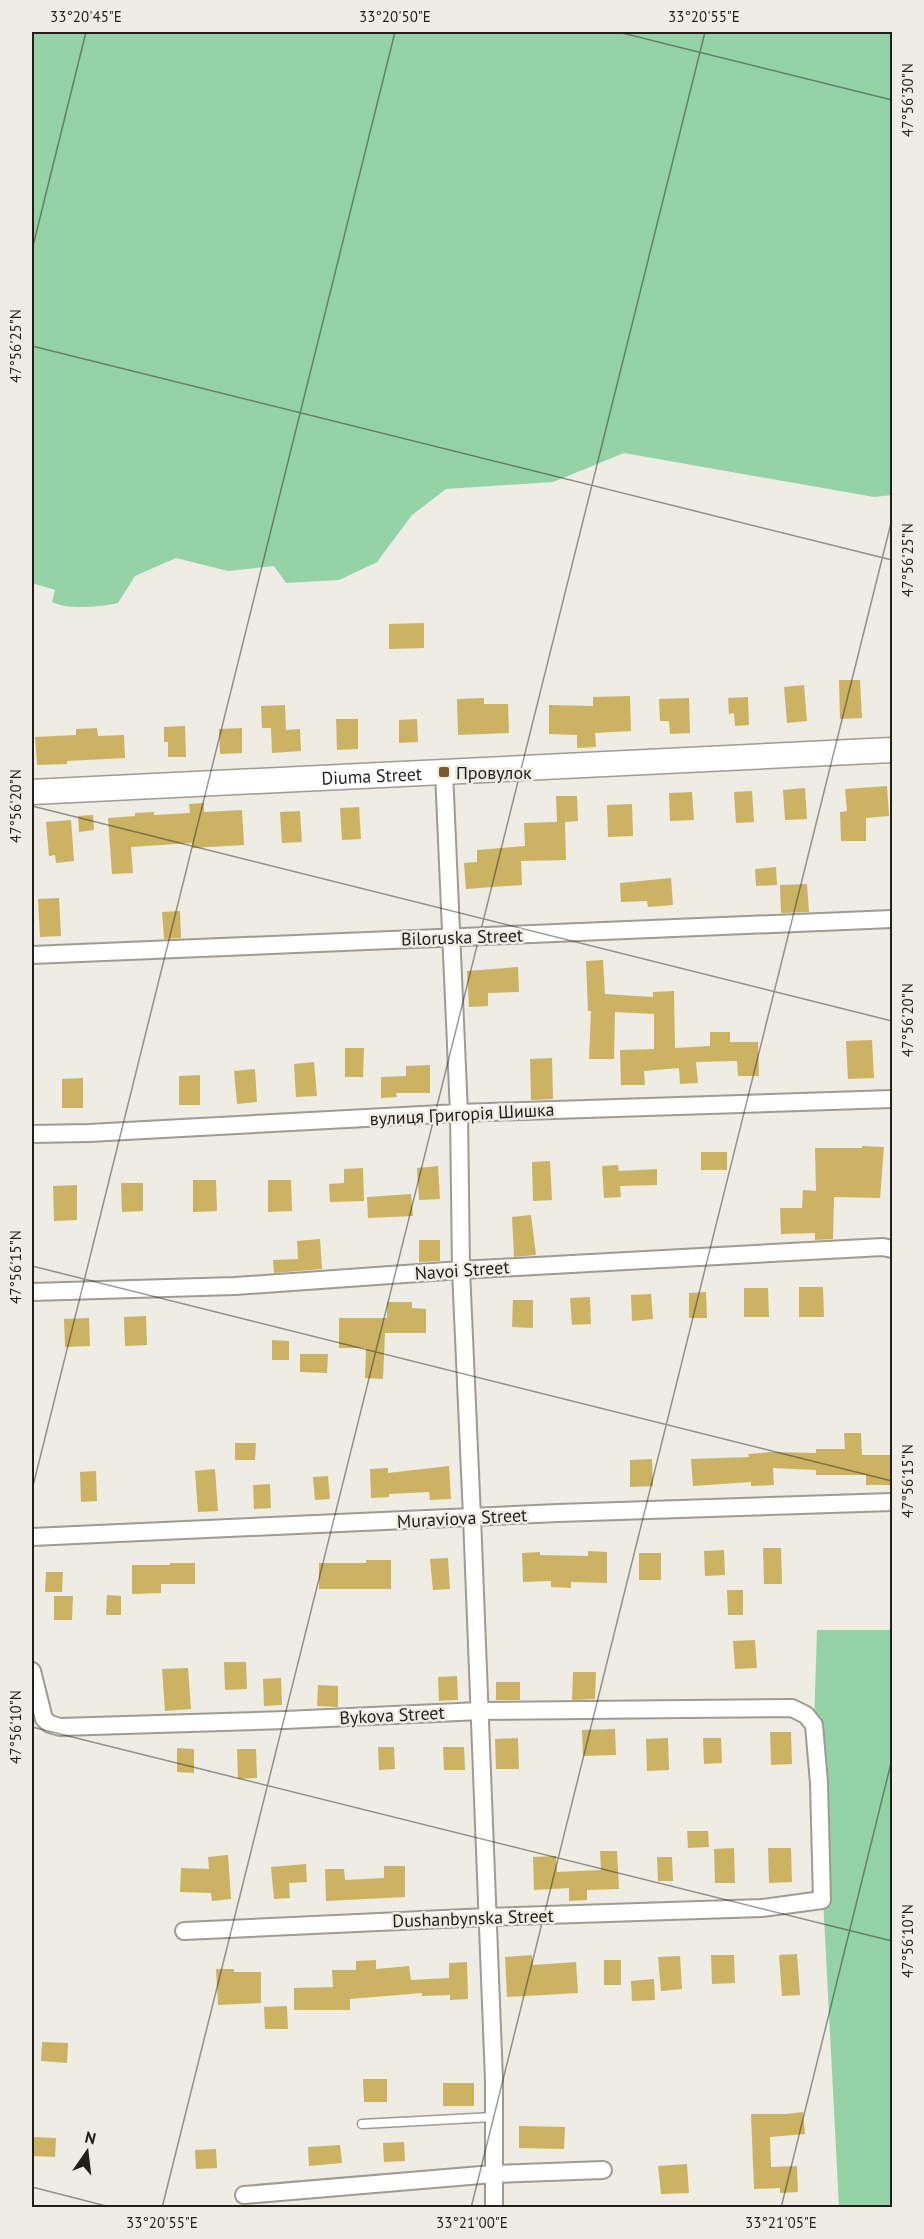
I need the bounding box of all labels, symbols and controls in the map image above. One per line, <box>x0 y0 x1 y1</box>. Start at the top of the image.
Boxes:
text: 33°20'45"E <box>50 7 122 26</box>
text: 33°20'50"E <box>359 7 431 26</box>
text: 33°20'55"E <box>668 7 740 26</box>
text: 47°56'30"N <box>898 63 917 137</box>
text: 47°56'25"N <box>6 309 25 383</box>
text: 47°56'25"N <box>898 523 917 597</box>
street label: Diuma Street <box>321 761 422 789</box>
place label: Провулок <box>456 761 532 784</box>
marker: Провулок <box>437 765 451 779</box>
text: 47°56'20"N <box>6 769 25 843</box>
street label: Biloruska Street <box>401 923 523 951</box>
text: 47°56'20"N <box>898 983 917 1057</box>
street label: вулиця Григорія Шишка <box>369 1098 555 1130</box>
text: 47°56'15"N <box>6 1230 25 1304</box>
street label: Navoi Street <box>414 1255 510 1285</box>
text: 47°56'15"N <box>898 1444 917 1518</box>
street label: Muraviova Street <box>396 1503 528 1533</box>
text: 47°56'10"N <box>6 1690 25 1764</box>
street label: Bykova Street <box>339 1701 445 1729</box>
street label: Dushanbynska Street <box>392 1904 554 1932</box>
text: 47°56'10"N <box>898 1904 917 1978</box>
north arrow <box>57 2122 117 2182</box>
text: N <box>83 2126 98 2148</box>
text: 33°20'55"E <box>126 2213 198 2232</box>
text: 33°21'00"E <box>436 2213 508 2232</box>
text: 33°21'05"E <box>745 2213 817 2232</box>

